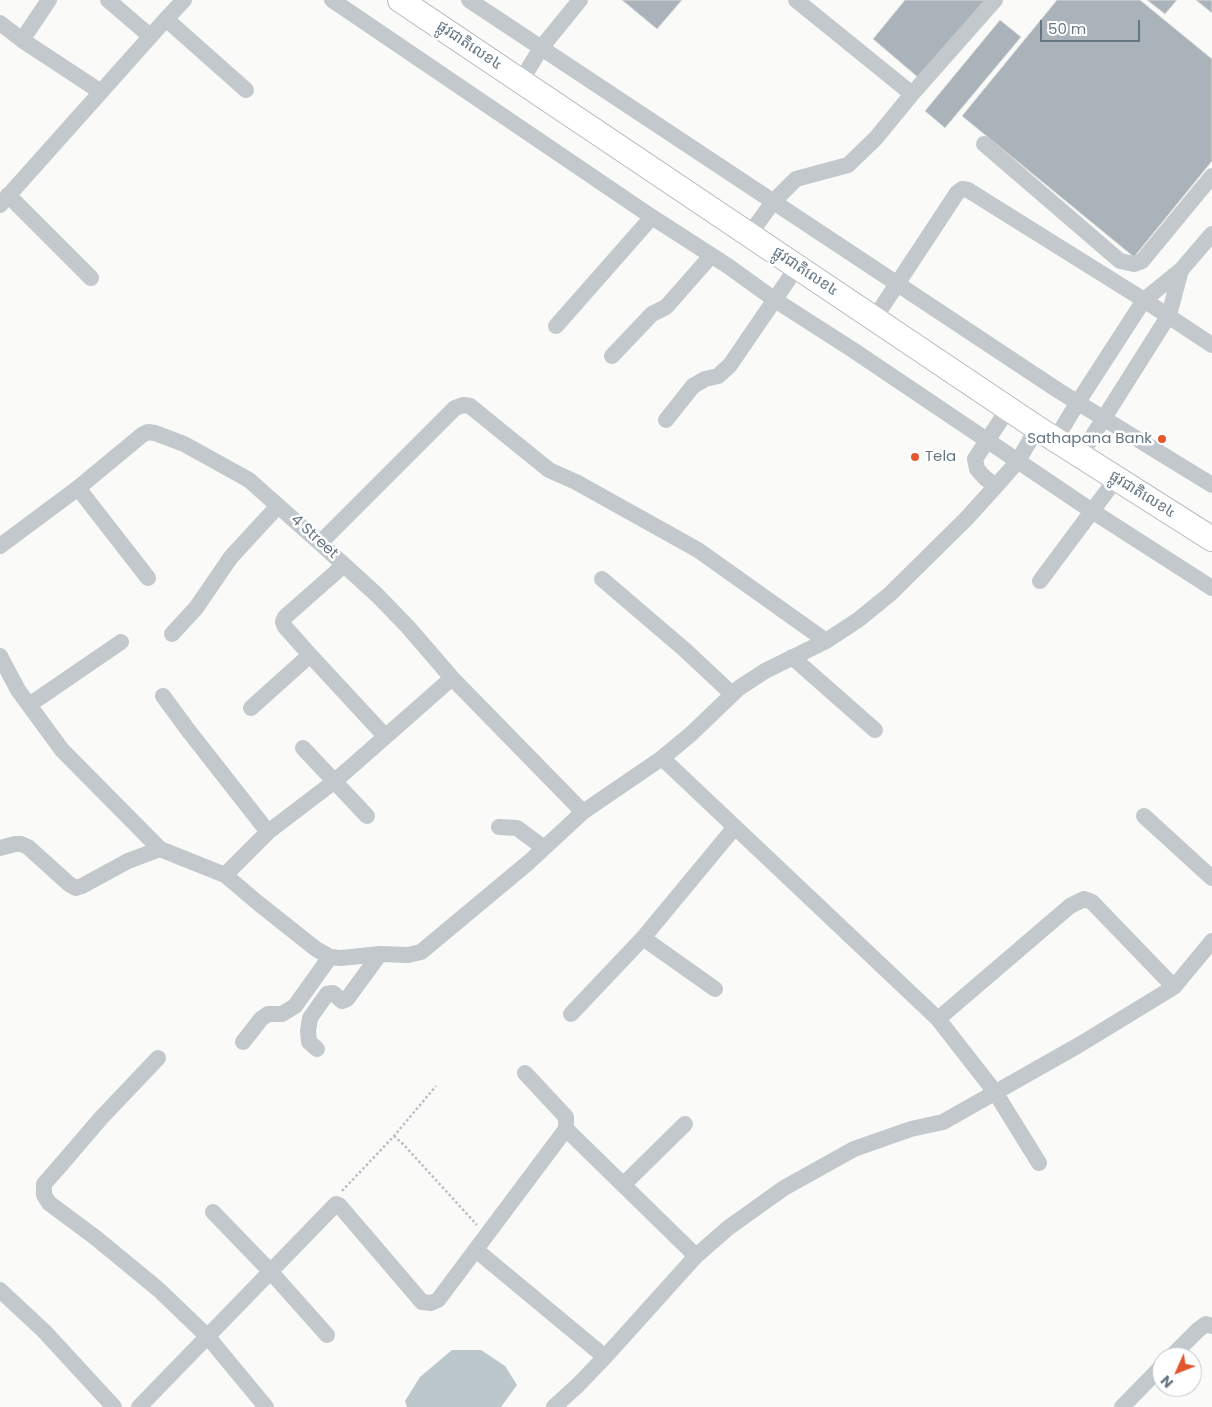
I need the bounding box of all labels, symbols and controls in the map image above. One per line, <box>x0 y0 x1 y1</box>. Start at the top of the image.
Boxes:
scale bar <box>1042 10 1142 42</box>
street label: ផ្លូវជាតិលេខ៤ <box>433 18 505 74</box>
text: 50 m <box>1048 18 1086 39</box>
street label: ផ្លូវជាតិលេខ៤ <box>769 244 841 300</box>
place label: Sathapana Bank <box>1027 430 1152 448</box>
marker: Sathapana Bank <box>1156 433 1168 445</box>
place label: Tela <box>925 448 956 466</box>
marker: Tela <box>909 451 921 463</box>
street label: ផ្លូវជាតិលេខ៤ <box>1105 467 1179 523</box>
street label: 4 Street <box>287 511 341 563</box>
north arrow <box>1152 1347 1202 1397</box>
text: N <box>1156 1371 1178 1392</box>

